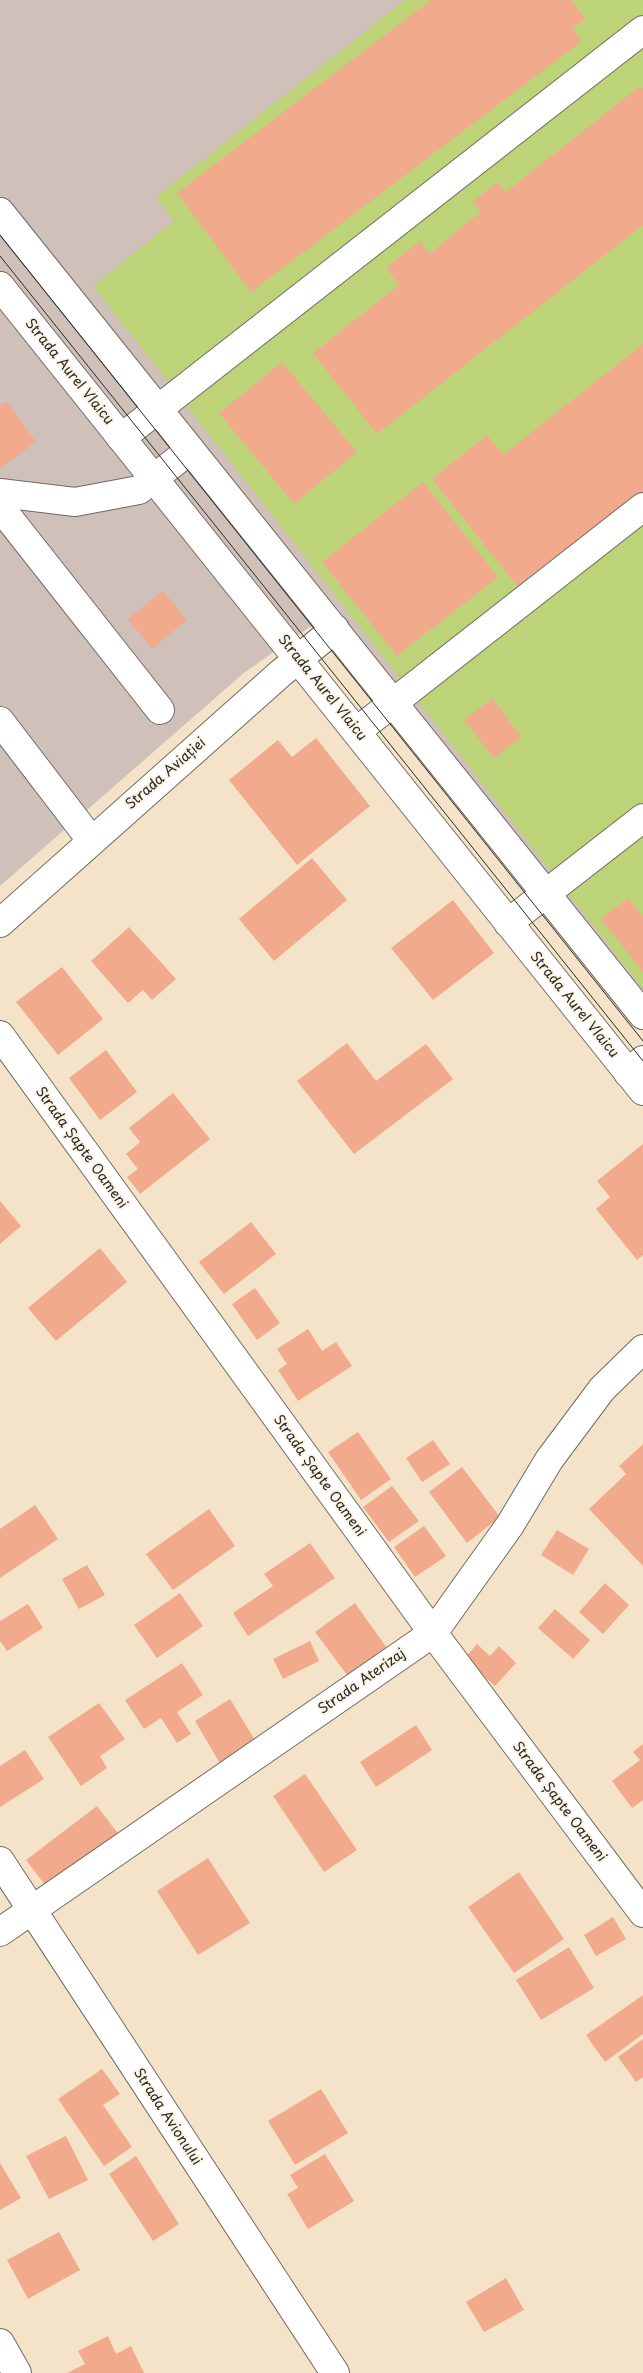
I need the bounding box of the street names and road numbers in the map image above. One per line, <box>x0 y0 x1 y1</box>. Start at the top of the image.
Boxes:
street label: Strada Aurel Vlaicu <box>21 316 117 428</box>
street label: Strada Aurel Vlaicu <box>274 632 370 744</box>
street label: Strada Aviației <box>122 735 210 813</box>
street label: Strada Aurel Vlaicu <box>526 949 622 1061</box>
street label: Strada Șapte Oameni <box>31 1084 131 1212</box>
street label: Strada Șapte Oameni <box>269 1412 369 1540</box>
street label: Strada Aterizaj <box>315 1646 409 1718</box>
street label: Strada Șapte Oameni <box>508 1739 610 1865</box>
street label: Strada Avionului <box>129 2065 205 2169</box>

